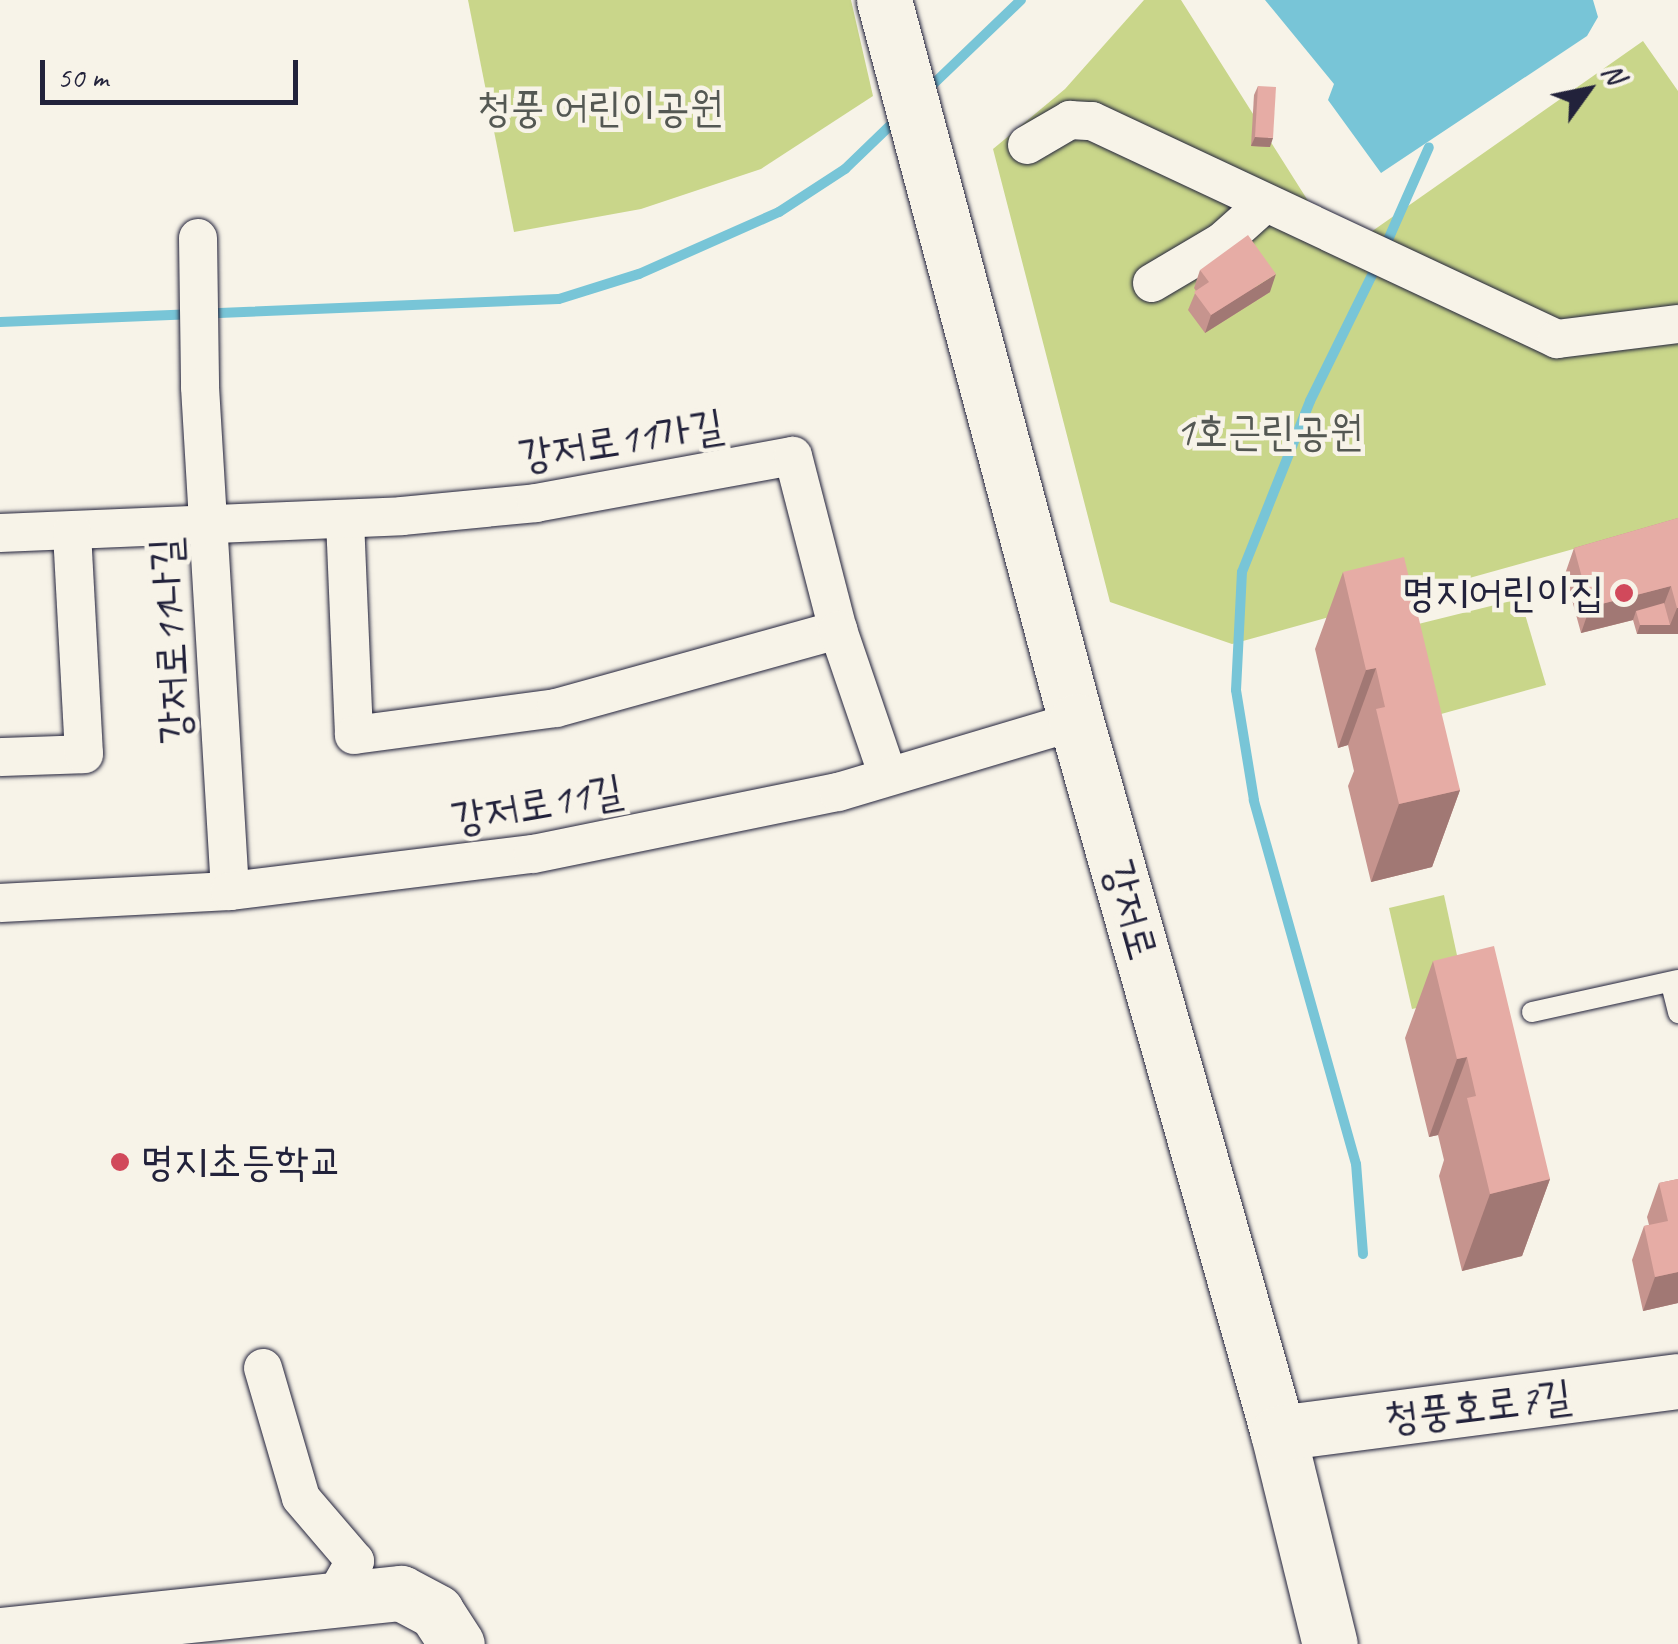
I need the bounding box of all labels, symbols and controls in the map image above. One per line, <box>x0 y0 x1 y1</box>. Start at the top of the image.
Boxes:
scale bar <box>45 40 302 102</box>
north arrow <box>1538 40 1638 140</box>
text: N <box>1594 57 1633 90</box>
text: 50 m <box>57 58 108 96</box>
park label: 청풍 어린이공원 <box>477 83 723 133</box>
street label: 강저로11가길 <box>515 400 727 482</box>
park label: 1호근린공원 <box>1175 407 1363 457</box>
street label: 강저로11나길 <box>140 536 202 746</box>
place label: 명지어린이집 <box>1401 568 1604 618</box>
marker: 명지어린이집 <box>1613 582 1635 604</box>
street label: 강저로11길 <box>447 765 627 845</box>
street label: 강저로 <box>1092 854 1168 966</box>
place label: 명지초등학교 <box>140 1137 343 1187</box>
marker: 명지초등학교 <box>109 1151 131 1173</box>
street label: 청풍호로7길 <box>1382 1371 1574 1443</box>

